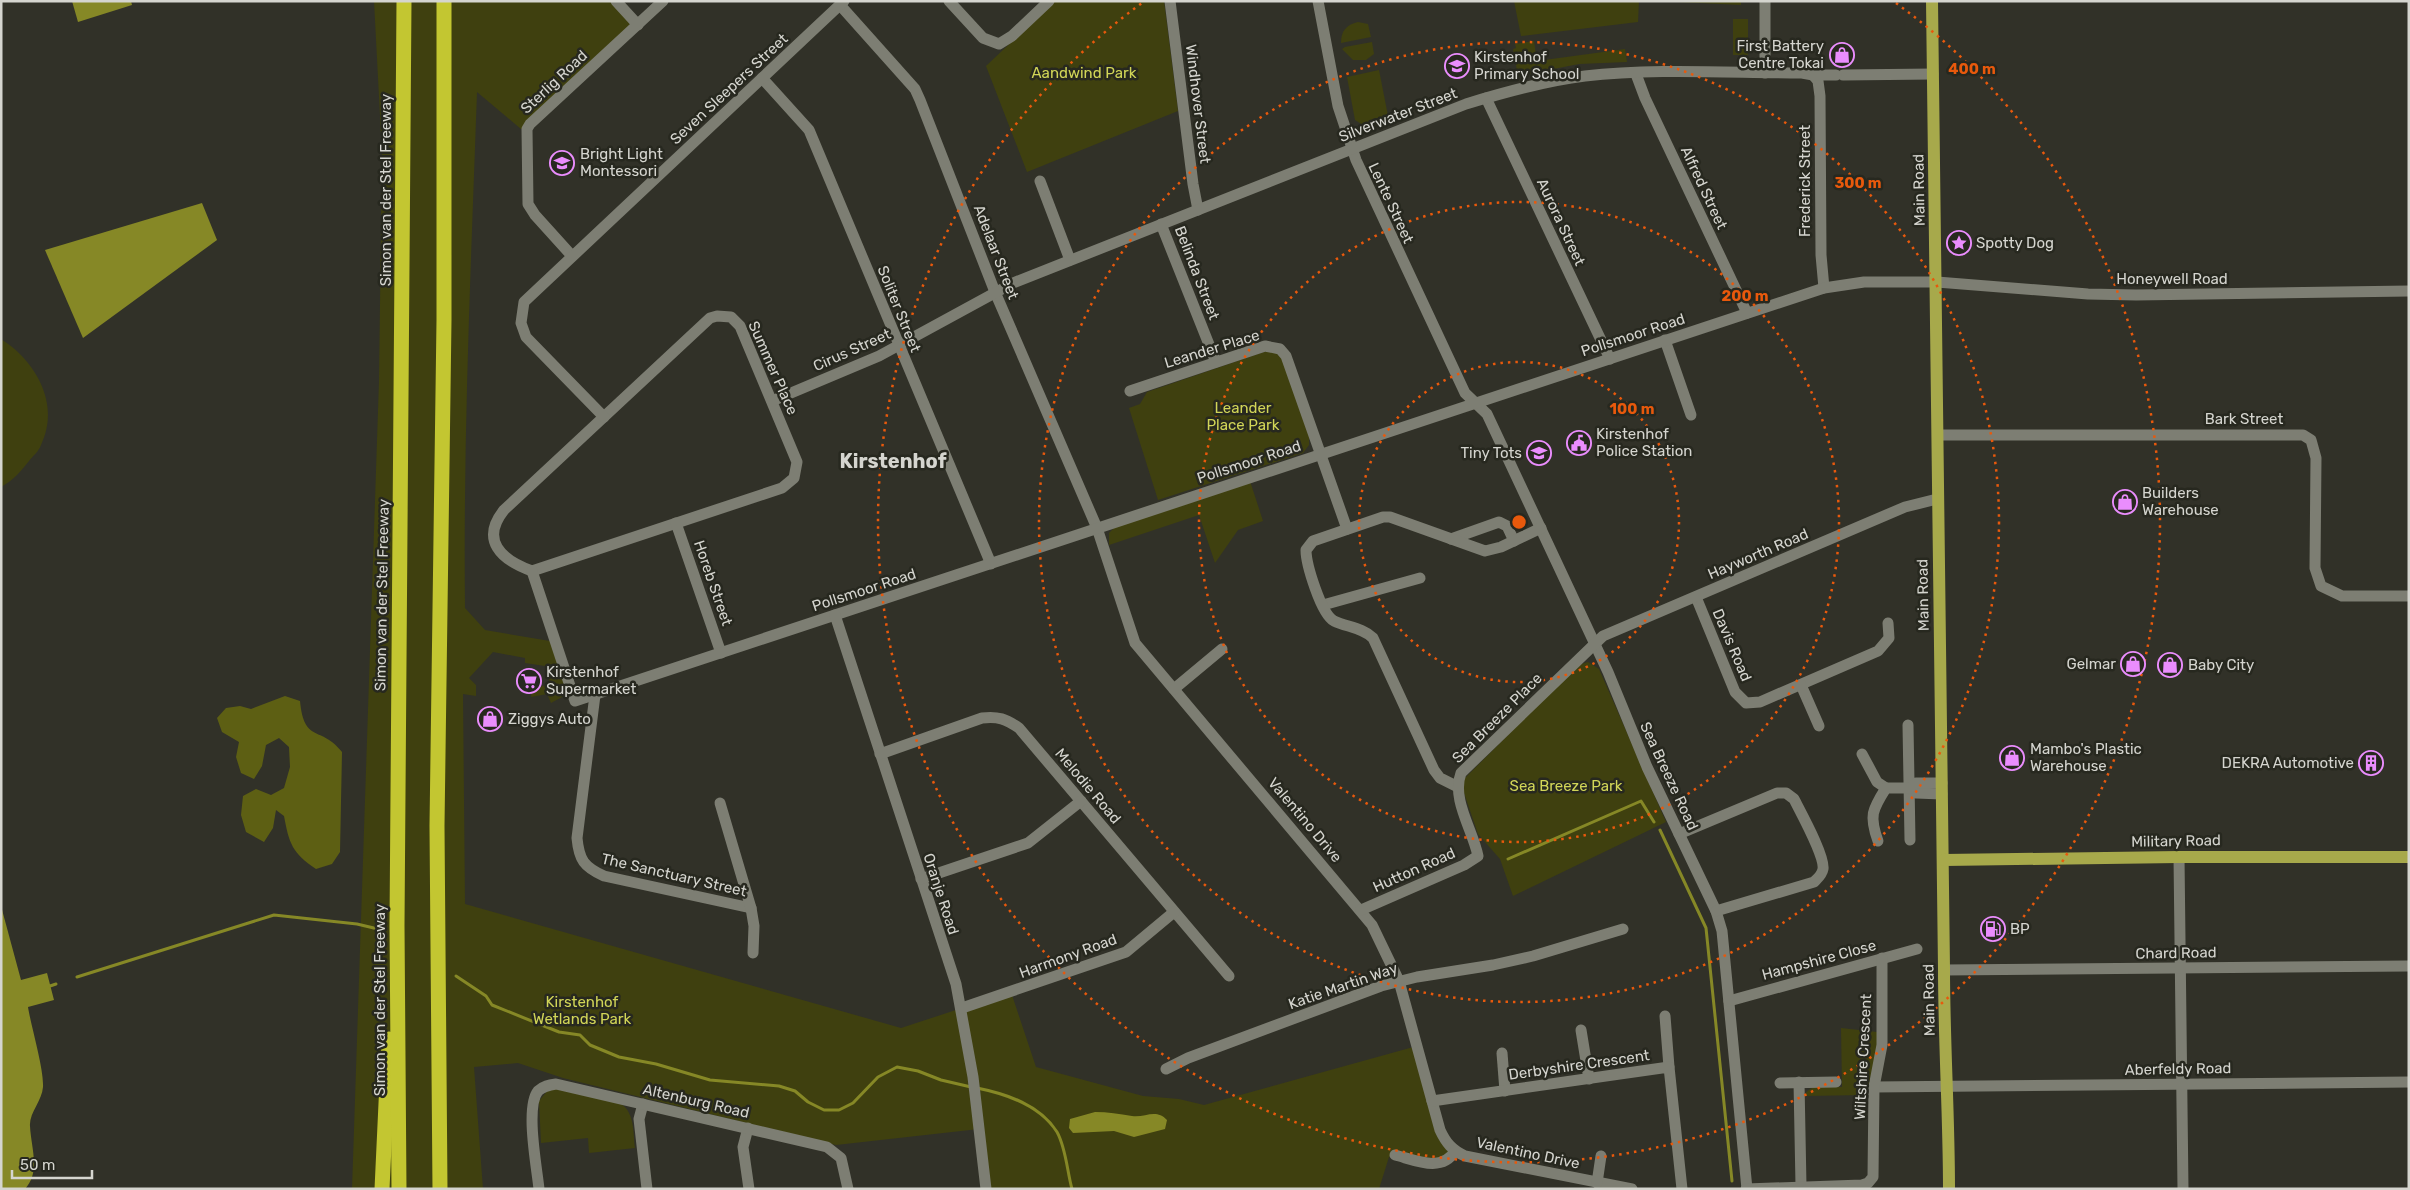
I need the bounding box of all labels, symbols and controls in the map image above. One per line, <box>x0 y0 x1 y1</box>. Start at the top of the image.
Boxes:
street label: Seven Sleepers Street <box>666 30 792 148</box>
place label: First Battery Centre Tokai <box>1736 37 1824 72</box>
shop icon: First Battery Centre Tokai <box>1829 42 1855 68</box>
street label: Windhover Street <box>1182 43 1214 165</box>
street label: Sterlig Road <box>517 47 591 117</box>
place label: Kirstenhof Primary School <box>1474 48 1579 83</box>
school or university icon: Kirstenhof Primary School <box>1444 53 1470 79</box>
text: 400 m <box>1948 60 1996 78</box>
park label: Aandwind Park <box>1032 64 1137 82</box>
street label: Silverwater Street <box>1336 84 1460 146</box>
street label: Simon van der Stel Freeway <box>377 94 395 286</box>
street label: Frederick Street <box>1796 125 1814 237</box>
street label: Alfred Street <box>1677 144 1731 232</box>
place label: Bright Light Montessori <box>580 145 663 180</box>
school or university icon: Bright Light Montessori <box>549 150 575 176</box>
street label: Main Road <box>1909 154 1929 226</box>
street label: Lente Street <box>1364 160 1418 246</box>
text: 300 m <box>1834 174 1882 192</box>
street label: Aurora Street <box>1533 176 1589 269</box>
street label: Adelaar Street <box>970 202 1022 302</box>
street label: Belinda Street <box>1171 224 1223 323</box>
place icon: Spotty Dog <box>1946 230 1972 256</box>
place label: Spotty Dog <box>1976 234 2054 252</box>
street label: Soliter Street <box>873 263 925 355</box>
street label: Honeywell Road <box>2116 270 2228 288</box>
text: 200 m <box>1721 287 1769 305</box>
street label: Pollsmoor Road <box>1579 310 1687 360</box>
street label: Summer Place <box>744 318 802 418</box>
street label: Cirus Street <box>810 325 894 375</box>
street label: Leander Place <box>1162 326 1262 372</box>
park label: Leander Place Park <box>1206 399 1280 434</box>
text: 100 m <box>1610 400 1654 418</box>
street label: Bark Street <box>2205 410 2283 428</box>
place label: Kirstenhof Police Station <box>1596 425 1692 460</box>
public building icon: Kirstenhof Police Station <box>1566 430 1592 456</box>
street label: Pollsmoor Road <box>1195 437 1303 487</box>
school or university icon: Tiny Tots <box>1526 440 1552 466</box>
place label: Tiny Tots <box>1460 444 1522 462</box>
district label: Kirstenhof <box>839 449 947 473</box>
place label: Builders Warehouse <box>2142 484 2219 519</box>
shop icon: Builders Warehouse <box>2112 489 2138 515</box>
street label: Simon van der Stel Freeway <box>371 499 393 691</box>
centre of rings <box>1510 513 1528 531</box>
street label: Hayworth Road <box>1705 525 1811 583</box>
street label: Horeb Street <box>690 538 736 628</box>
street label: Main Road <box>1913 559 1933 631</box>
street label: Pollsmoor Road <box>810 565 918 615</box>
street label: Davis Road <box>1709 606 1755 684</box>
shop icon: Gelmar <box>2120 651 2146 677</box>
shop icon: Baby City <box>2157 652 2183 678</box>
place label: Gelmar <box>2066 655 2116 673</box>
place label: Baby City <box>2188 656 2254 674</box>
place label: Kirstenhof Supermarket <box>546 663 636 698</box>
supermarket icon: Kirstenhof Supermarket <box>516 668 542 694</box>
street label: Sea Breeze Place <box>1448 669 1546 767</box>
shop icon: Ziggys Auto <box>477 706 503 732</box>
place label: Ziggys Auto <box>508 710 591 728</box>
street label: Sea Breeze Road <box>1636 719 1702 833</box>
place label: Mambo's Plastic Warehouse <box>2030 740 2142 775</box>
street label: Melodie Road <box>1051 745 1125 827</box>
shop icon: Mambo's Plastic Warehouse <box>1999 745 2025 771</box>
building icon: DEKRA Automotive <box>2358 750 2384 776</box>
place label: DEKRA Automotive <box>2222 754 2354 772</box>
street label: Valentino Drive <box>1264 774 1346 866</box>
park label: Sea Breeze Park <box>1510 777 1623 795</box>
street label: Military Road <box>2131 831 2221 851</box>
street label: Hutton Road <box>1370 844 1458 896</box>
street label: The Sanctuary Street <box>600 850 748 900</box>
street label: Oranje Road <box>919 851 963 937</box>
street label: Simon van der Stel Freeway <box>371 904 389 1096</box>
fuel station icon: BP <box>1980 916 2006 942</box>
place label: BP <box>2010 920 2030 938</box>
street label: Harmony Road <box>1017 930 1119 982</box>
street label: Hampshire Close <box>1760 936 1878 984</box>
street label: Chard Road <box>2135 943 2217 963</box>
street label: Katie Martin Way <box>1286 959 1400 1013</box>
street label: Main Road <box>1919 964 1939 1036</box>
park label: Kirstenhof Wetlands Park <box>533 993 631 1028</box>
street label: Wiltshire Crescent <box>1851 993 1875 1121</box>
street label: Derbyshire Crescent <box>1507 1046 1651 1084</box>
street label: Aberfeldy Road <box>2124 1059 2232 1079</box>
street label: Altenburg Road <box>641 1080 751 1122</box>
street label: Valentino Drive <box>1475 1133 1581 1173</box>
scale bar <box>12 1148 92 1180</box>
text: 50 m <box>20 1156 55 1174</box>

